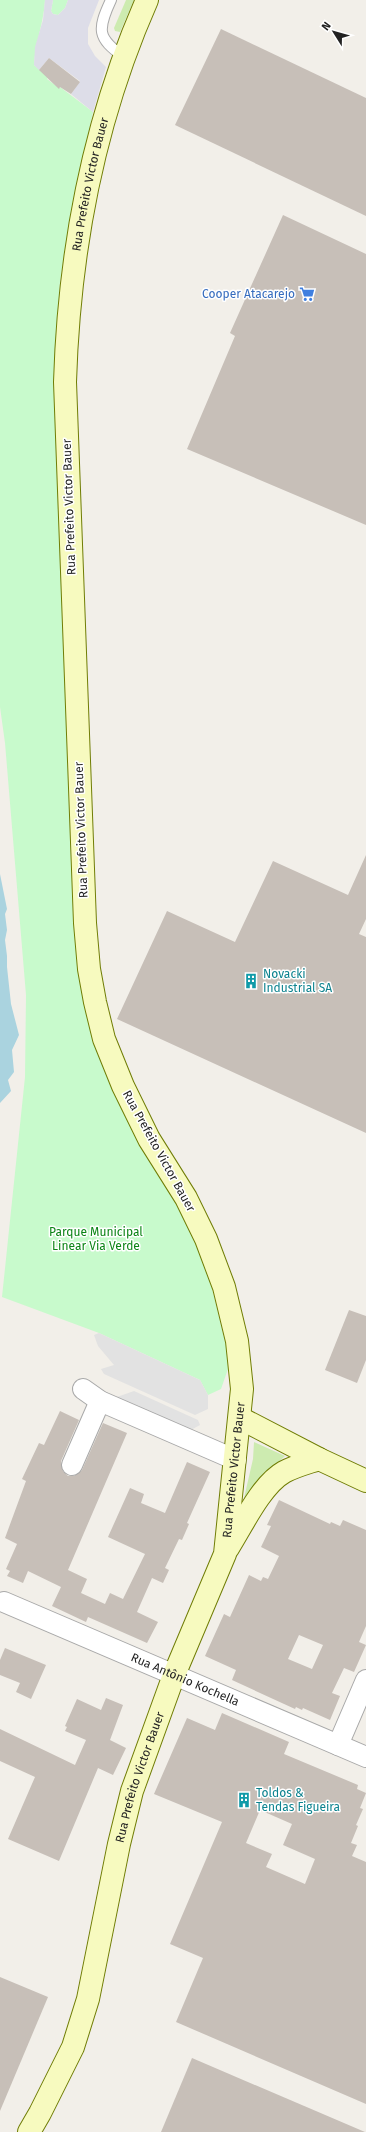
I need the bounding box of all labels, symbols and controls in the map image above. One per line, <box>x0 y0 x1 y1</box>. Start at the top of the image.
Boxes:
north arrow <box>314 12 354 52</box>
text: N <box>319 19 334 33</box>
street label: Rua Prefeito Victor Bauer <box>69 116 111 252</box>
supermarket icon: Cooper Atacarejo <box>298 285 316 303</box>
place label: Cooper Atacarejo <box>202 287 295 301</box>
street label: Rua Prefeito Victor Bauer <box>60 438 78 575</box>
street label: Rua Prefeito Victor Bauer <box>72 761 90 898</box>
place label: Novacki Industrial SA <box>263 967 332 995</box>
building icon: Novacki Industrial SA <box>242 972 260 990</box>
street label: Rua Prefeito Victor Bauer <box>120 1088 198 1214</box>
park label: Parque Municipal Linear Via Verde <box>49 1225 143 1253</box>
street label: Rua Prefeito Victor Bauer <box>220 1401 248 1538</box>
street label: Rua Antônio Kochella <box>129 1650 241 1709</box>
street label: Rua Prefeito Victor Bauer <box>113 1710 167 1844</box>
place label: Toldos & Tendas Figueira <box>256 1786 340 1814</box>
building icon: Toldos & Tendas Figueira <box>235 1791 253 1809</box>

